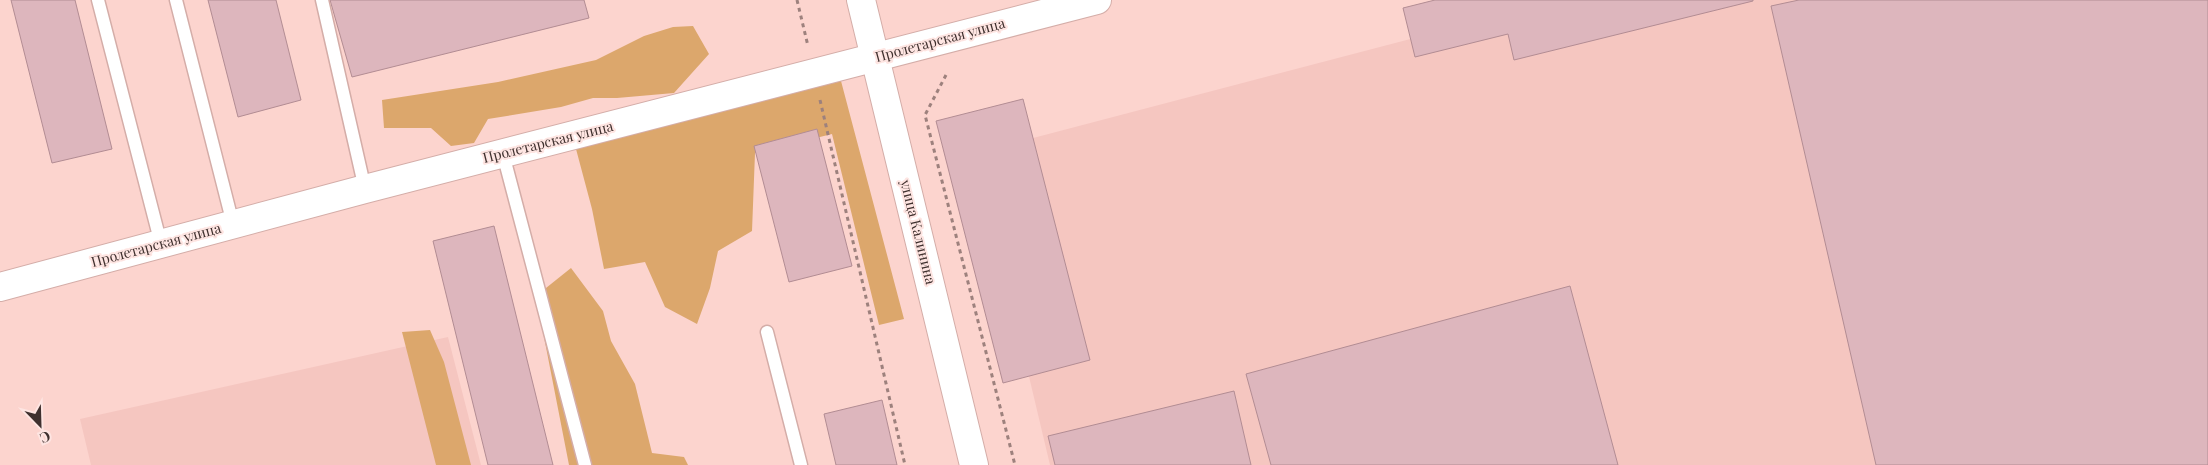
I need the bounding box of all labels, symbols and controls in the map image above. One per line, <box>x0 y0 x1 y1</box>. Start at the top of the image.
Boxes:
street label: Пролетарская улица <box>873 13 1007 66</box>
street label: Пролетарская улица <box>481 116 615 167</box>
street label: улица Калинина <box>896 177 941 286</box>
street label: Пролетарская улица <box>89 218 223 271</box>
north arrow <box>15 400 65 450</box>
text: С <box>37 427 54 448</box>

